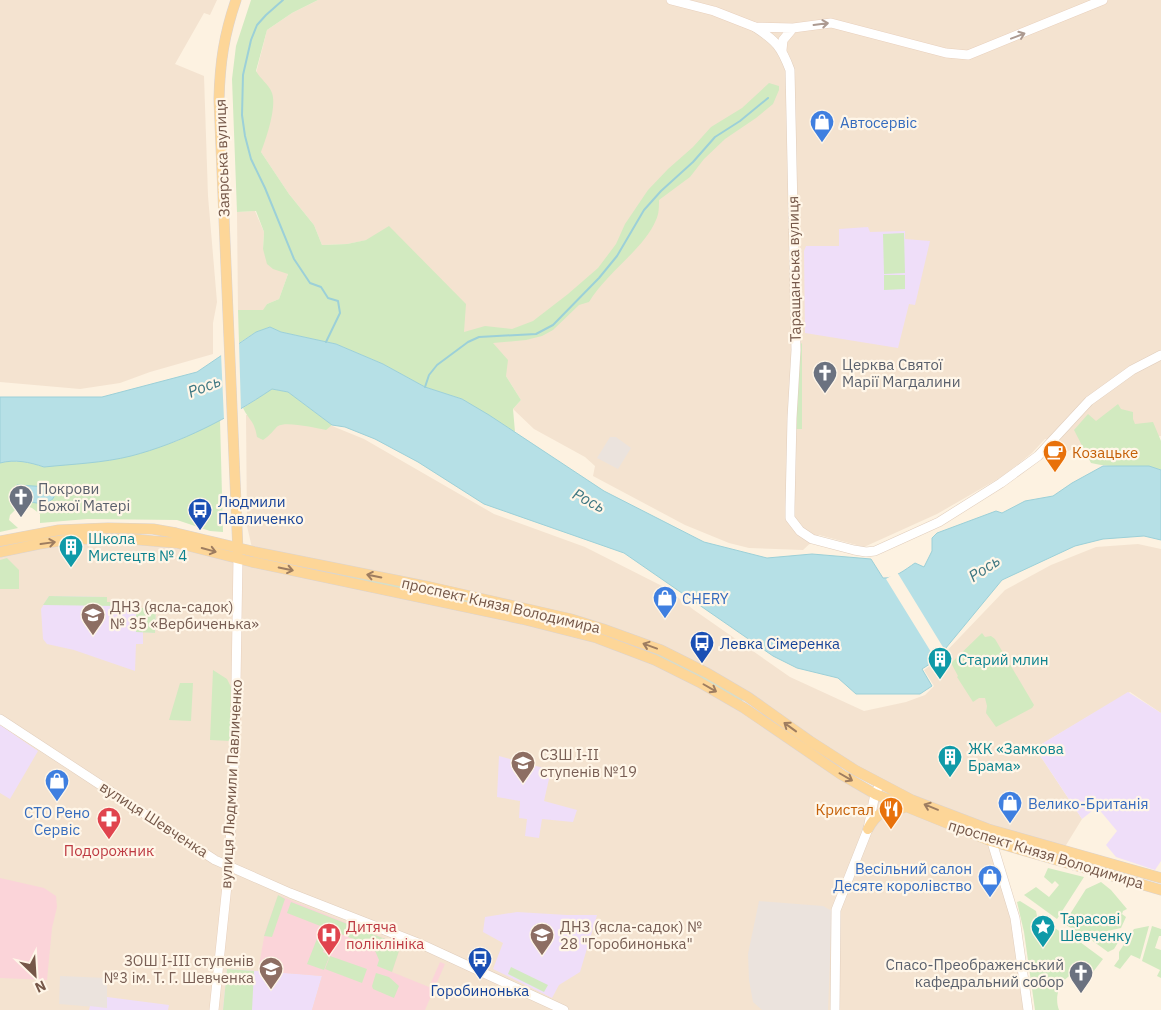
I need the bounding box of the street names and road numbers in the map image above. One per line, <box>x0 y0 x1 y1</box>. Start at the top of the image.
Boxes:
street label: Заярська вулиця <box>210 98 234 218</box>
street label: Таращанська вулиця <box>783 196 805 342</box>
street label: проспект Князя Володимира <box>400 573 602 637</box>
street label: вулиця Людмили Павличенко <box>216 679 246 889</box>
street label: вулиця Шевченка <box>96 777 212 861</box>
street label: проспект Князя Володимира <box>946 815 1146 893</box>

